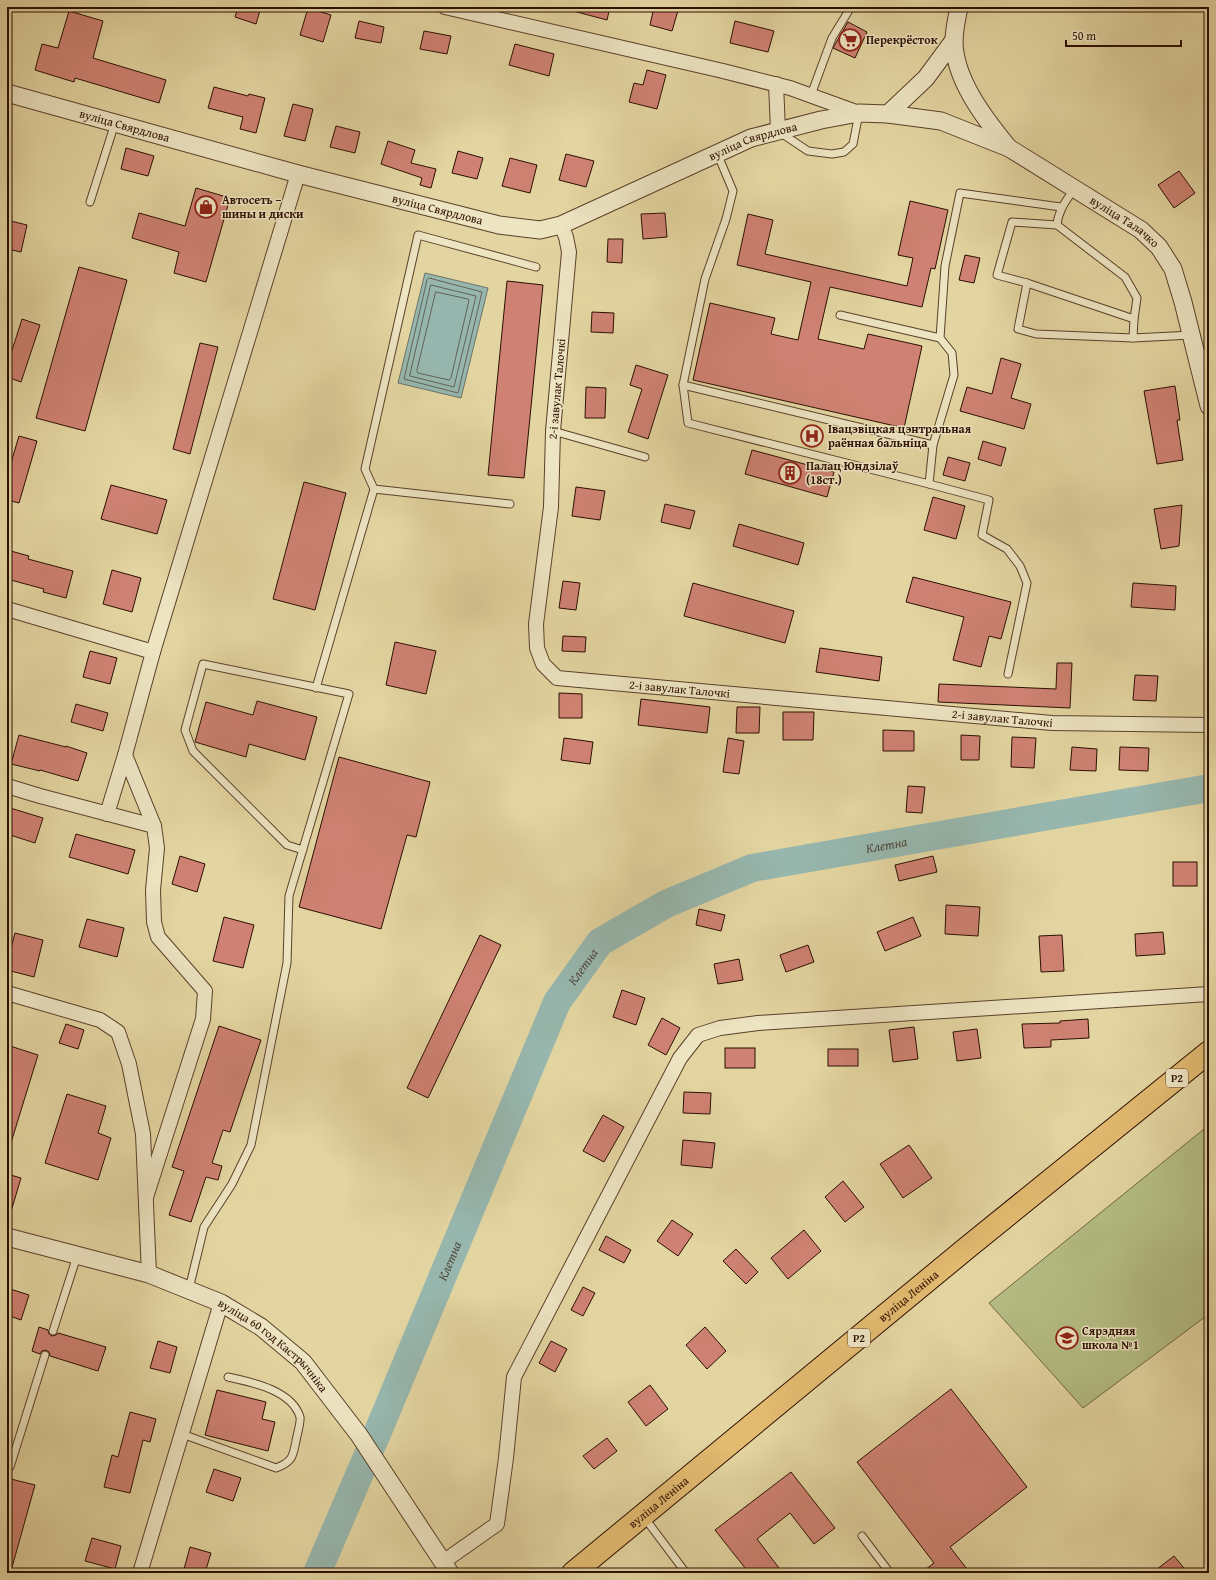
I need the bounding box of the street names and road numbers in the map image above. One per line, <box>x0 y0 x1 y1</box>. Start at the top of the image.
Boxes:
street label: вуліца Свярдлова <box>78 105 172 146</box>
street label: вуліца Свярдлова <box>706 117 799 164</box>
street label: вуліца Свярдлова <box>390 189 485 229</box>
street label: вуліца Талачко <box>1087 191 1163 251</box>
street label: 2-і завулак Талочкі <box>544 337 569 440</box>
street label: 2-і завулак Талочкі <box>628 676 732 702</box>
street label: 2-і завулак Талочкі <box>951 705 1054 731</box>
road number: Р2 <box>1166 1069 1188 1087</box>
street label: вуліца Леніна <box>874 1266 942 1326</box>
street label: вуліца 60 год Кастрычніка <box>215 1294 332 1396</box>
road number: Р2 <box>848 1329 870 1347</box>
street label: вуліца Леніна <box>625 1472 692 1532</box>

